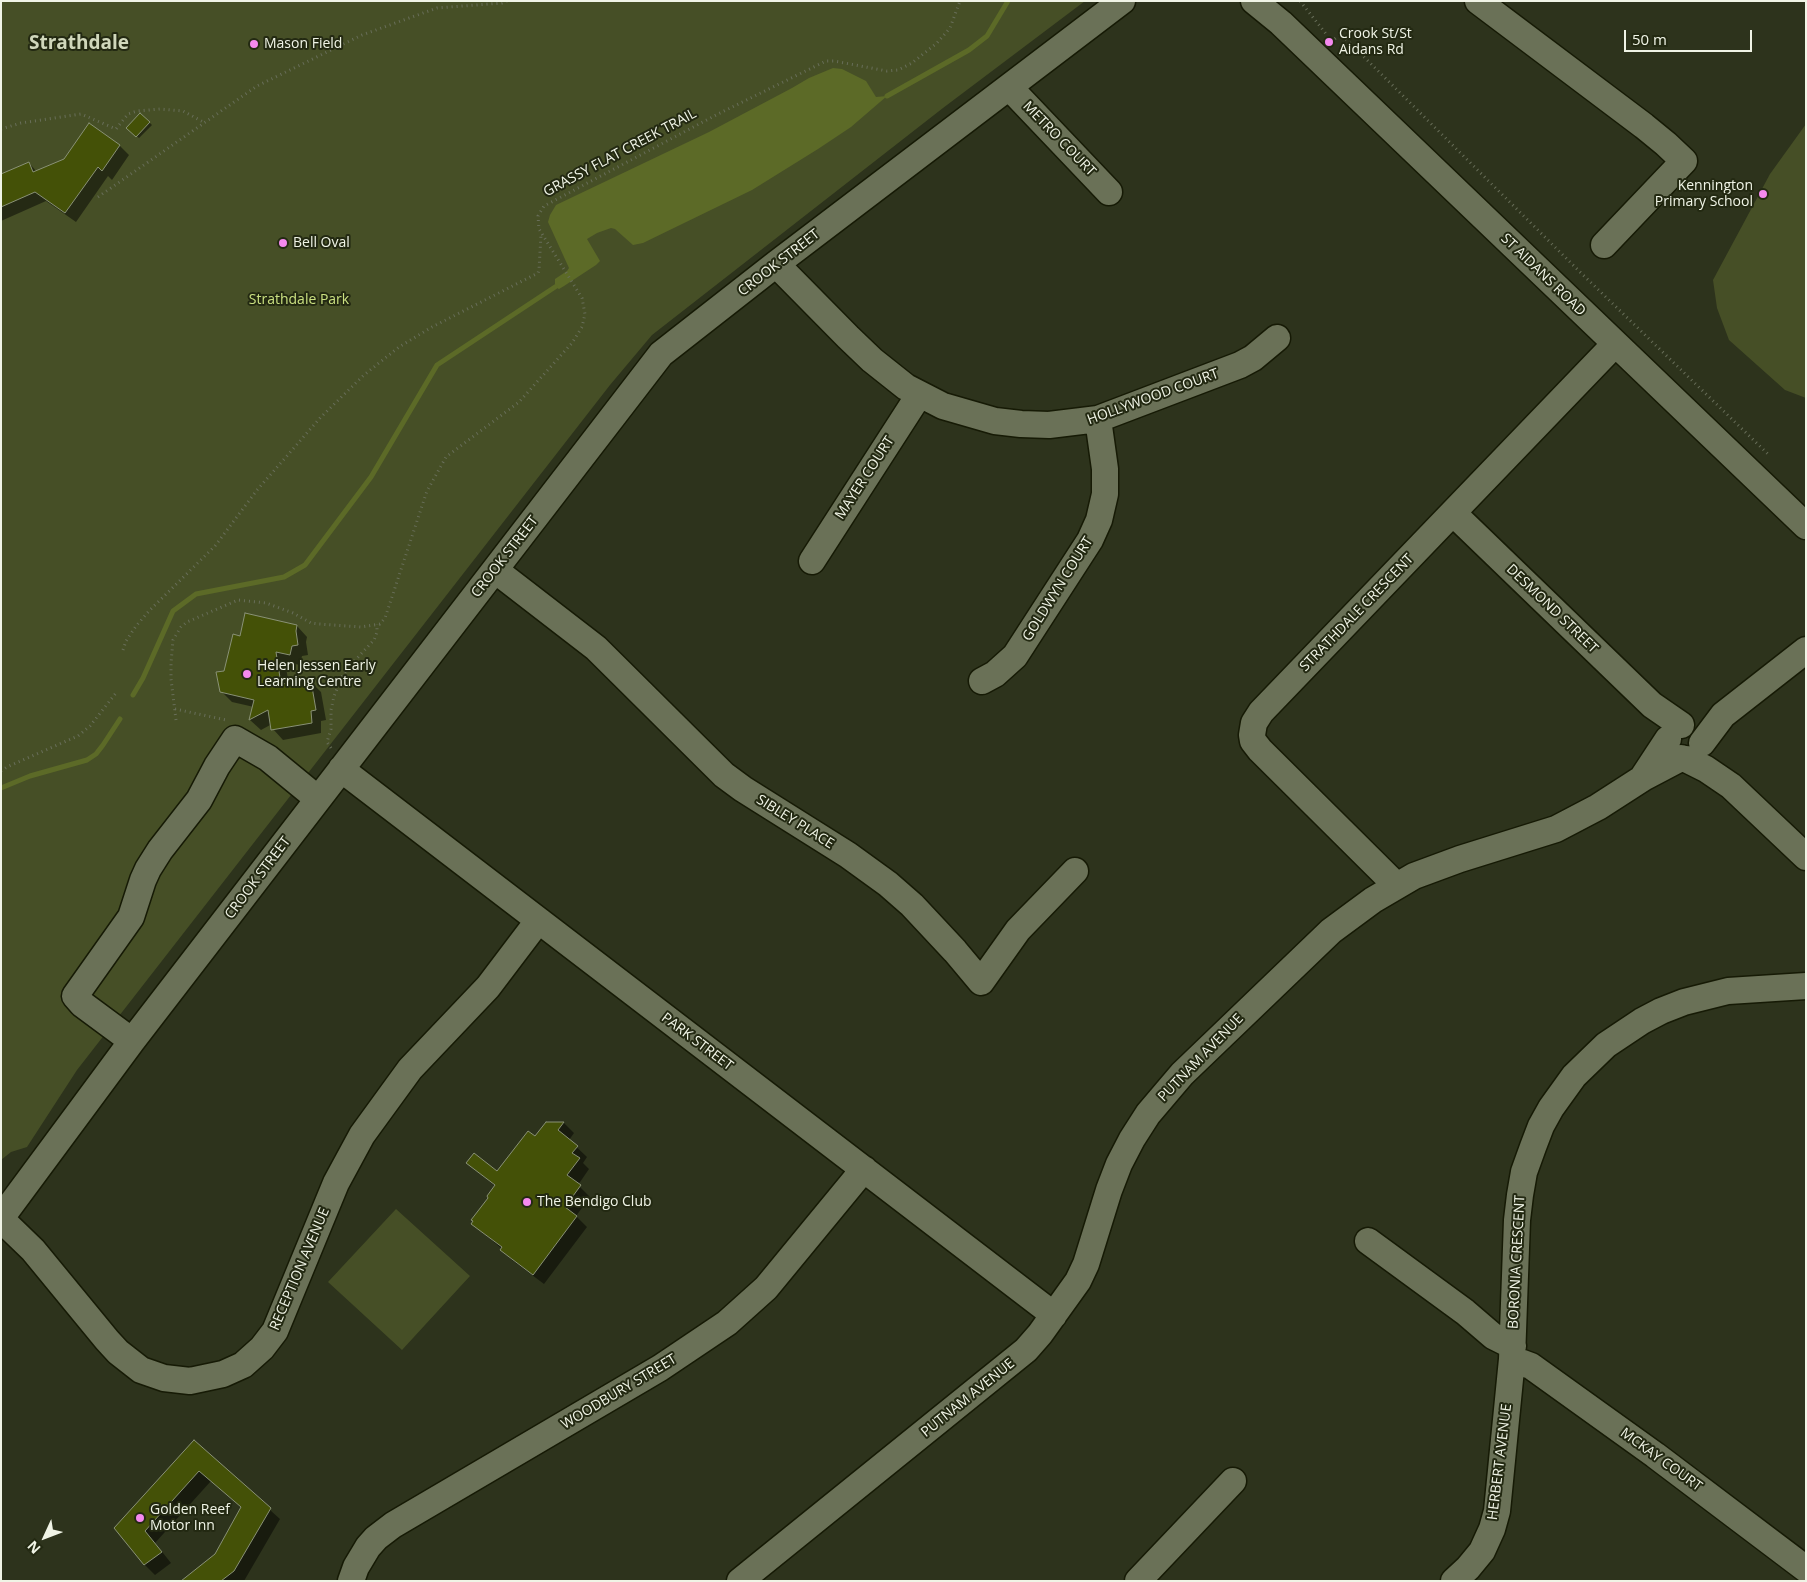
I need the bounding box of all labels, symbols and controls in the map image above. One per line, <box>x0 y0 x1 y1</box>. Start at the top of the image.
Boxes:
scale bar <box>1627 20 1754 52</box>
place label: Crook St/St Aidans Rd <box>1339 26 1412 58</box>
text: 50 m <box>1632 29 1667 49</box>
district label: Strathdale <box>29 33 129 55</box>
place label: Mason Field <box>264 36 342 52</box>
marker: Crook St/St Aidans Rd <box>1323 36 1335 48</box>
marker: Mason Field <box>248 38 260 50</box>
street label: METRO COURT <box>1019 98 1099 180</box>
street label: GRASSY FLAT CREEK TRAIL <box>541 105 699 201</box>
place label: Kennington Primary School <box>1655 178 1753 210</box>
marker: Kennington Primary School <box>1757 188 1769 200</box>
street label: CROOK STREET <box>735 226 823 300</box>
street label: ST AIDANS ROAD <box>1497 230 1589 320</box>
place label: Bell Oval <box>293 235 350 251</box>
marker: Bell Oval <box>277 237 289 249</box>
park label: Strathdale Park <box>249 292 349 308</box>
street label: HOLLYWOOD COURT <box>1085 365 1221 429</box>
street label: MAYER COURT <box>832 433 898 523</box>
street label: CROOK STREET <box>468 513 542 601</box>
street label: GOLDWYN COURT <box>1019 534 1097 644</box>
street label: STRATHDALE CRESCENT <box>1297 551 1417 675</box>
street label: DESMOND STREET <box>1503 561 1601 657</box>
place label: Helen Jessen Early Learning Centre <box>257 658 376 690</box>
marker: Helen Jessen Early Learning Centre <box>241 668 253 680</box>
street label: SIBLEY PLACE <box>753 791 837 853</box>
street label: CROOK STREET <box>222 834 294 922</box>
street label: PARK STREET <box>658 1010 736 1074</box>
street label: PUTNAM AVENUE <box>1155 1011 1247 1105</box>
place label: The Bendigo Club <box>537 1194 652 1210</box>
street label: BORONIA CRESCENT <box>1505 1195 1529 1329</box>
marker: The Bendigo Club <box>521 1196 533 1208</box>
street label: RECEPTION AVENUE <box>267 1205 333 1333</box>
street label: WOODBURY STREET <box>558 1351 680 1433</box>
street label: PUTNAM AVENUE <box>918 1355 1018 1441</box>
street label: HERBERT AVENUE <box>1485 1403 1515 1521</box>
street label: MCKAY COURT <box>1617 1425 1705 1495</box>
place label: Golden Reef Motor Inn <box>150 1502 230 1534</box>
north arrow <box>20 1512 70 1562</box>
marker: Golden Reef Motor Inn <box>134 1512 146 1524</box>
text: N <box>23 1537 45 1558</box>

